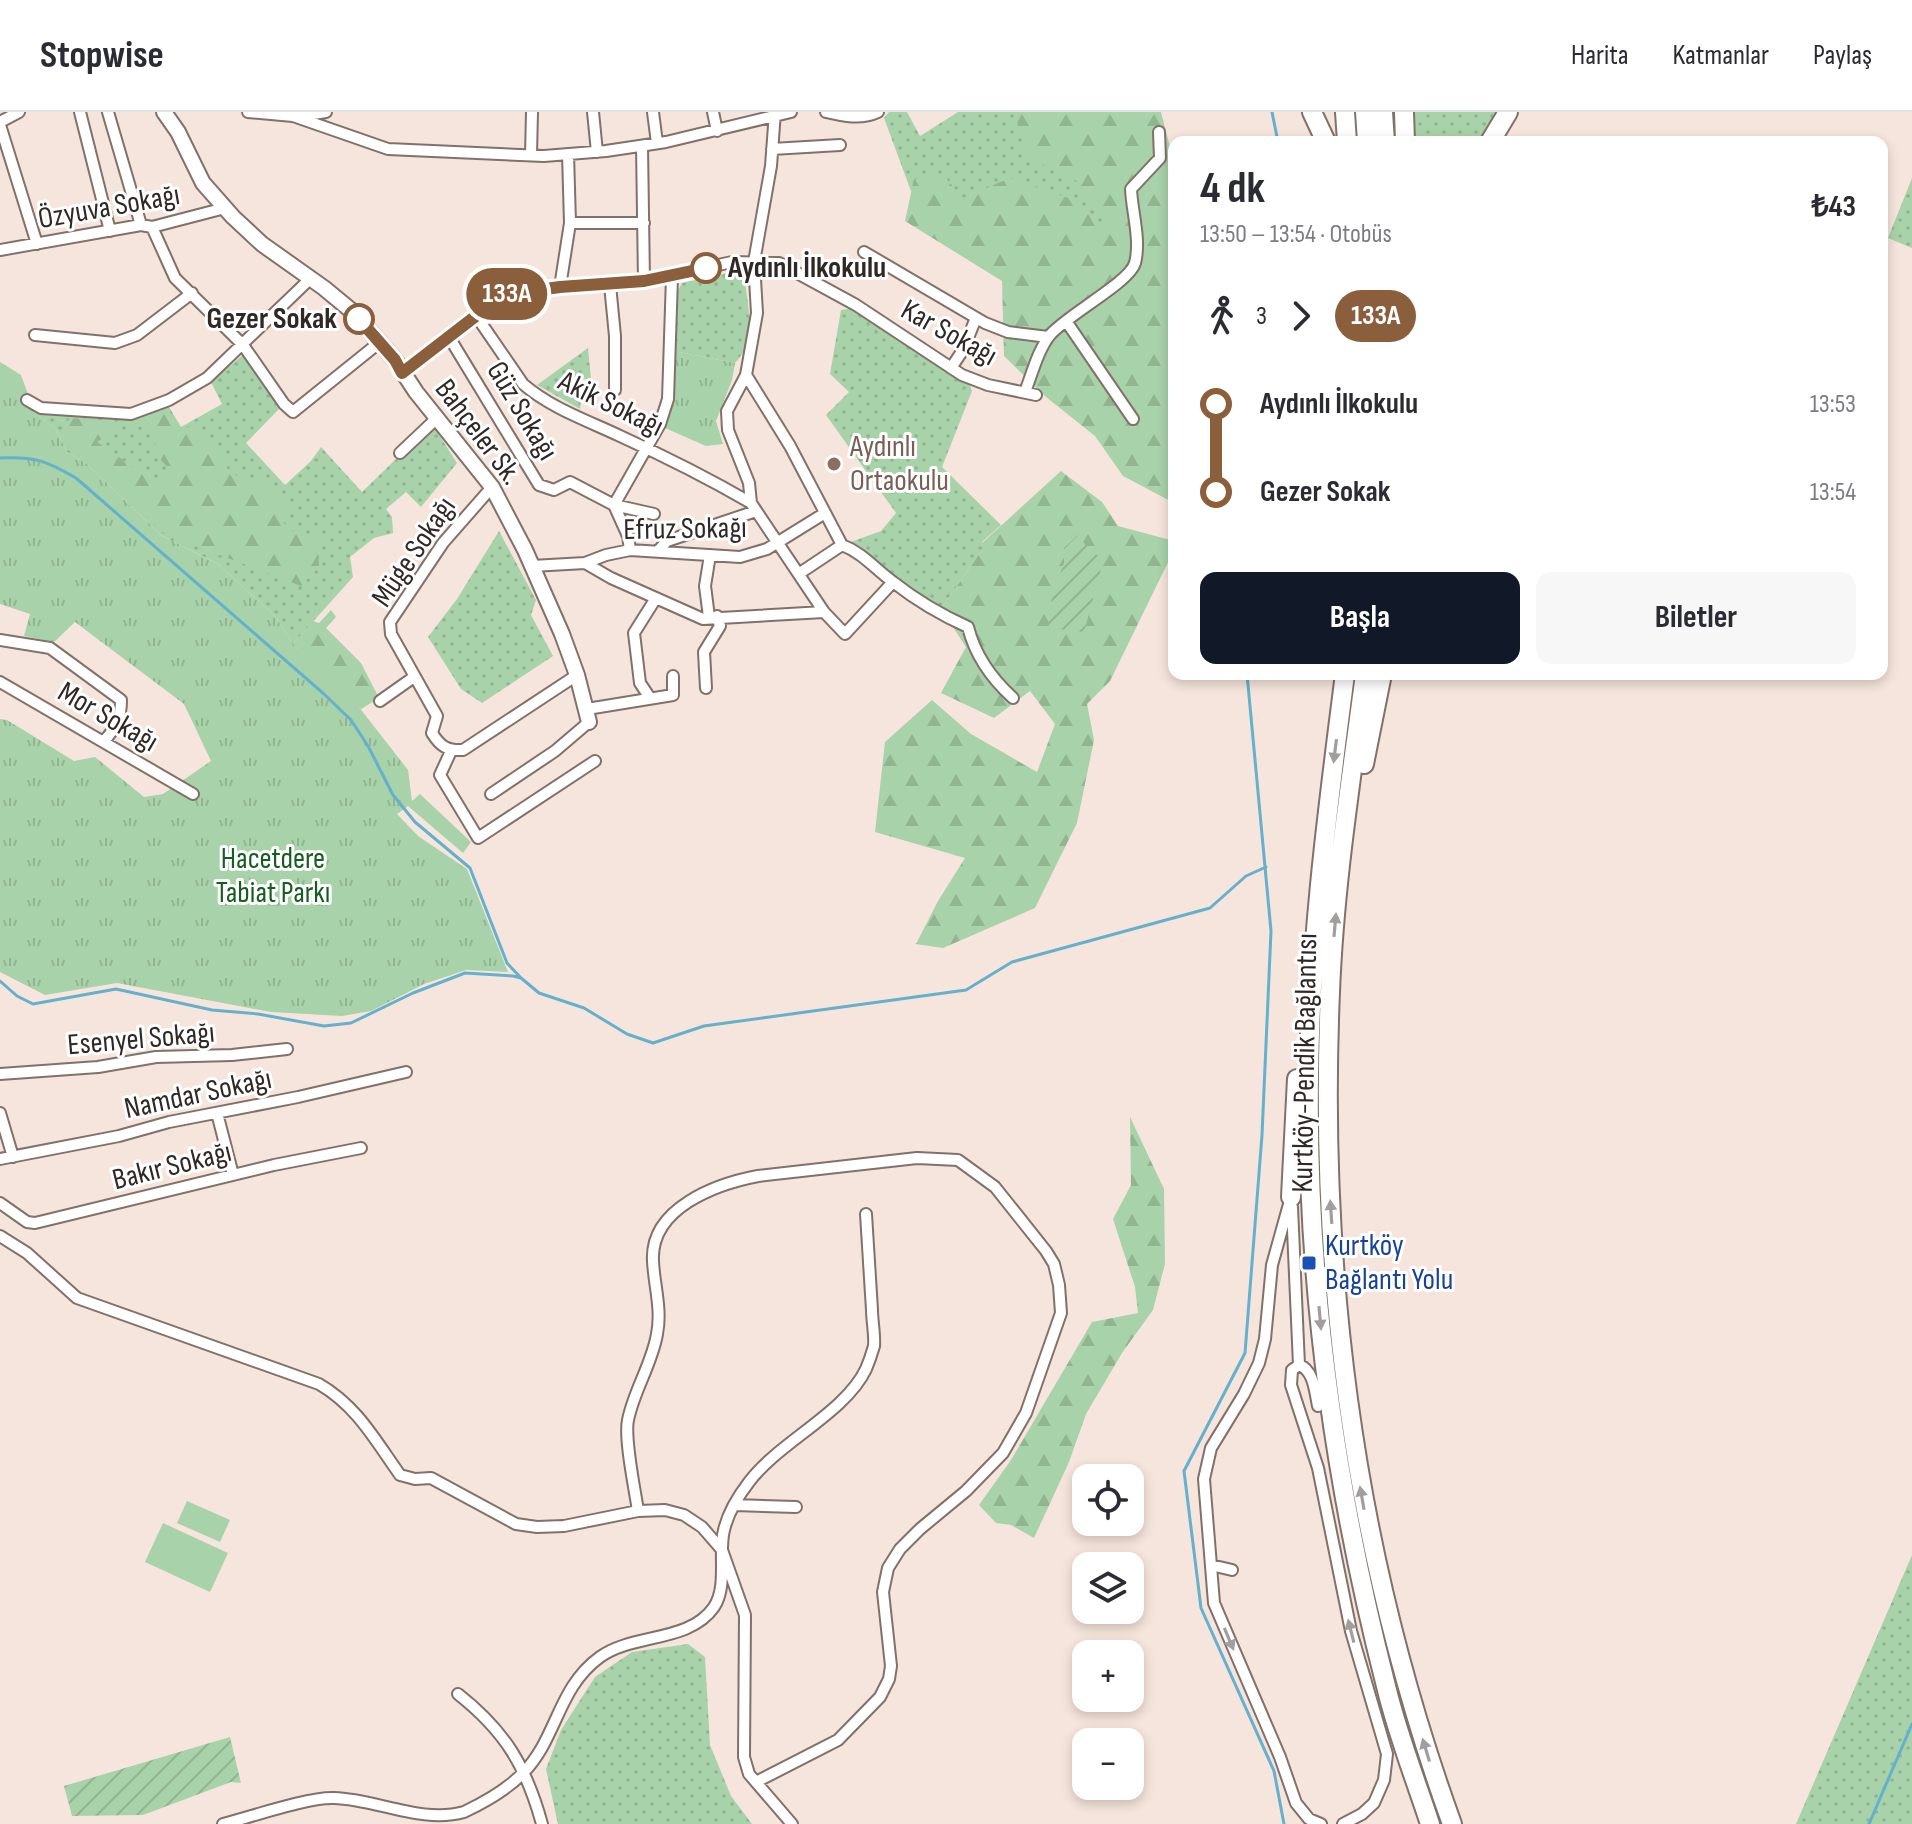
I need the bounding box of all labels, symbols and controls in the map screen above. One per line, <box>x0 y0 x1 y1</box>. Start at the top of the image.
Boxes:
text: Stopwise <box>40 33 164 78</box>
text: Harita <box>1571 39 1629 72</box>
text: Katmanlar <box>1673 39 1769 72</box>
text: Paylaş <box>1813 39 1872 72</box>
text: 4 dk <box>1200 162 1265 215</box>
street label: Özyuva Sokağı <box>35 177 183 237</box>
text: ₺43 <box>1811 189 1856 225</box>
text: 13:50 – 13:54 · Otobüs <box>1200 219 1392 250</box>
place label: Aydınlı İlkokulu <box>727 250 886 286</box>
marker: Aydınlı İlkokulu <box>691 253 721 283</box>
line badge: 133A <box>451 268 563 320</box>
text: 133A <box>482 277 532 310</box>
street label: Kar Sokağı <box>895 292 1003 374</box>
icon: walk <box>1200 294 1244 338</box>
icon: forward <box>1279 294 1323 338</box>
text: 133A <box>1351 299 1400 332</box>
place label: Gezer Sokak <box>206 301 337 337</box>
text: 3 <box>1256 301 1267 332</box>
marker: Gezer Sokak <box>344 304 374 334</box>
street label: Güz Sokağı <box>479 355 565 467</box>
street label: Akik Sokağı <box>552 363 669 445</box>
street label: Bahçeler Sk. <box>427 372 529 492</box>
text: Aydınlı İlkokulu <box>1260 386 1418 422</box>
text: 13:53 <box>1810 389 1856 420</box>
place label: Aydınlı Ortaokulu <box>849 429 949 499</box>
marker: Aydınlı Ortaokulu <box>825 455 843 473</box>
text: Gezer Sokak <box>1260 474 1391 510</box>
text: 13:54 <box>1810 477 1856 508</box>
street label: Müge Sokağı <box>364 490 464 614</box>
street label: Efruz Sokağı <box>623 510 747 548</box>
button: Başla <box>1200 572 1520 664</box>
button: Biletler <box>1536 572 1856 664</box>
street label: Mor Sokağı <box>52 674 164 760</box>
one-way arrow <box>1328 739 1341 764</box>
park label: Hacetdere Tabiat Parkı <box>216 841 330 911</box>
one-way arrow <box>1329 912 1342 937</box>
street label: Kurtköy-Pendik Bağlantısı <box>1285 933 1325 1193</box>
street label: Esenyel Sokağı <box>66 1015 216 1063</box>
street label: Namdar Sokağı <box>121 1061 275 1127</box>
street label: Bakır Sokağı <box>109 1134 235 1198</box>
one-way arrow <box>1324 1199 1337 1224</box>
place label: Kurtköy Bağlantı Yolu <box>1325 1228 1453 1298</box>
marker: Kurtköy Bağlantı Yolu <box>1300 1254 1318 1272</box>
one-way arrow <box>1313 1306 1326 1331</box>
map controls <box>1072 1464 1144 1800</box>
button: locate <box>1072 1464 1144 1536</box>
one-way arrow <box>1356 1486 1368 1511</box>
button: layers <box>1072 1552 1144 1624</box>
one-way arrow <box>1344 1618 1357 1643</box>
one-way arrow <box>1223 1627 1236 1651</box>
button: + <box>1072 1640 1144 1712</box>
button: − <box>1072 1728 1144 1800</box>
one-way arrow <box>1419 1738 1432 1762</box>

